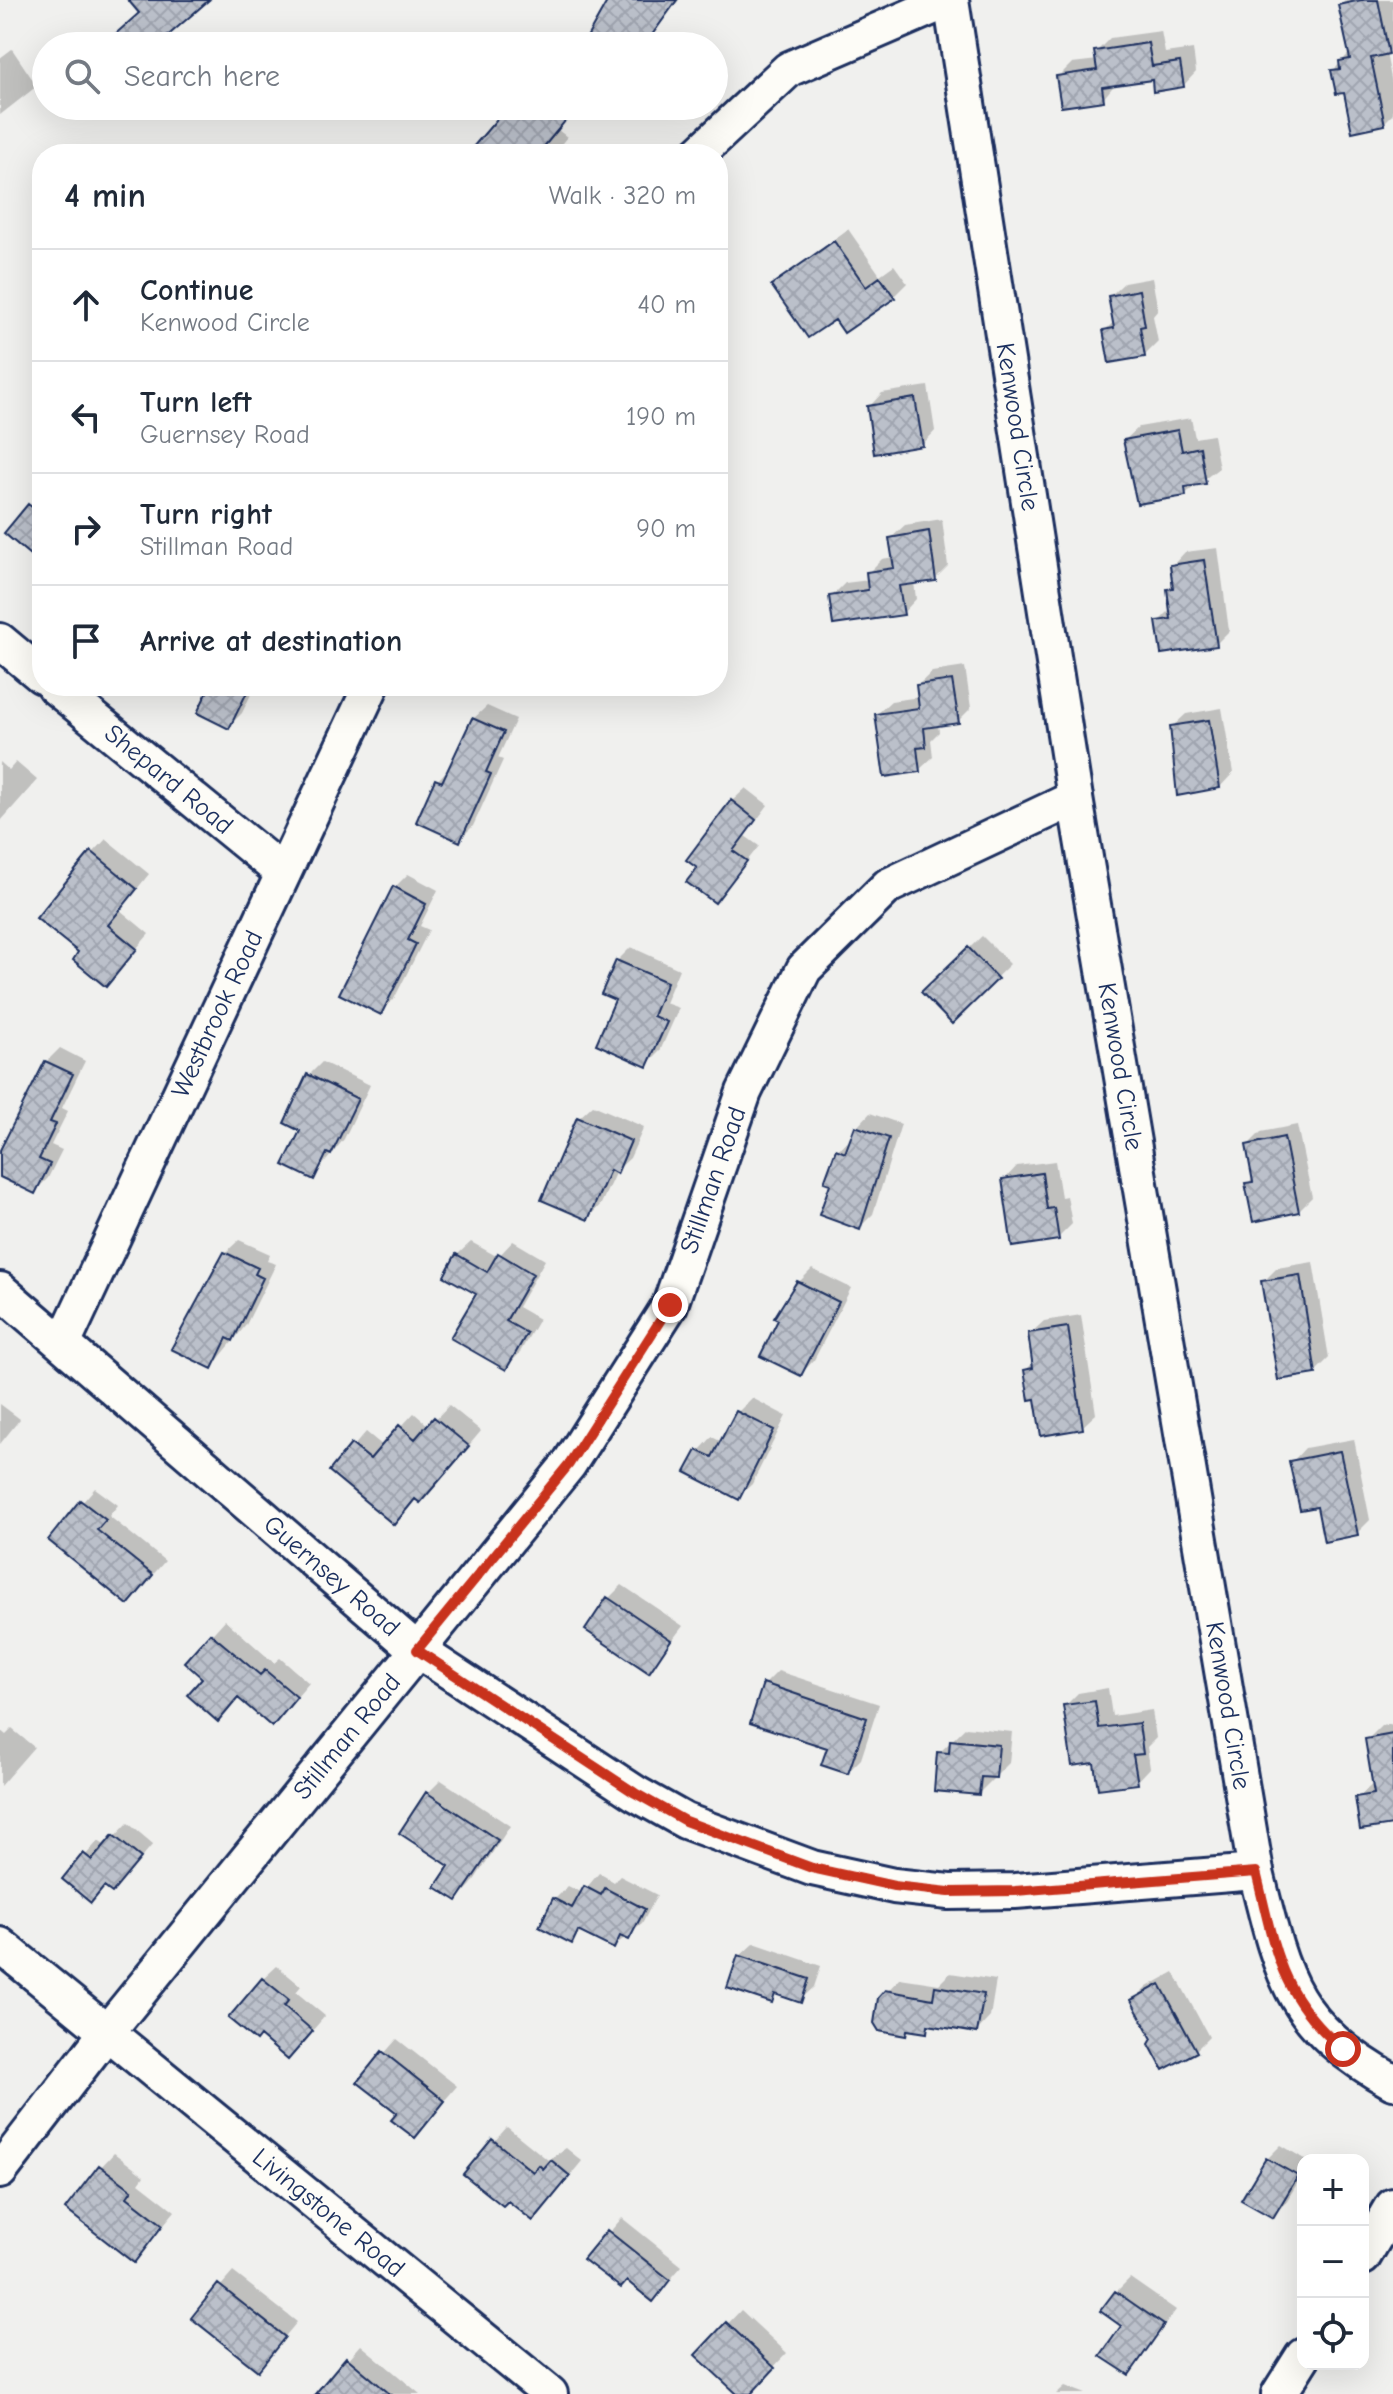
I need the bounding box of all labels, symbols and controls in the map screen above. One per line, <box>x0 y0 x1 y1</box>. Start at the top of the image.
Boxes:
search box <box>32 32 728 120</box>
icon: search <box>60 54 104 98</box>
text: Search here <box>124 59 280 94</box>
text: 4 min <box>64 176 146 216</box>
text: Walk · 320 m <box>549 181 696 211</box>
text: Continue <box>140 273 254 308</box>
icon: ahead <box>64 283 108 327</box>
text: 40 m <box>637 290 696 320</box>
text: Kenwood Circle <box>140 308 310 338</box>
street label: Kenwood Circle <box>989 341 1045 513</box>
text: Turn left <box>140 385 252 420</box>
icon: left <box>64 395 108 439</box>
text: 190 m <box>626 402 696 432</box>
text: Guernsey Road <box>140 420 310 450</box>
text: Turn right <box>140 497 272 532</box>
icon: right <box>64 507 108 551</box>
text: 90 m <box>636 514 696 544</box>
text: Stillman Road <box>140 532 293 562</box>
icon: arrive <box>64 619 108 663</box>
text: Arrive at destination <box>140 624 402 659</box>
street label: Shepard Road <box>98 718 239 841</box>
street label: Westbrook Road <box>166 926 269 1102</box>
street label: Kenwood Circle <box>1091 980 1149 1153</box>
street label: Stillman Road <box>674 1103 753 1258</box>
route end <box>652 1287 688 1323</box>
street label: Guernsey Road <box>257 1509 406 1643</box>
street label: Kenwood Circle <box>1199 1619 1257 1792</box>
street label: Stillman Road <box>287 1668 407 1806</box>
route start <box>1325 2031 1361 2067</box>
street label: Livingstone Road <box>246 2142 411 2284</box>
map controls <box>1297 2154 1369 2370</box>
button: + <box>1297 2154 1369 2226</box>
button: − <box>1297 2226 1369 2298</box>
button: locate <box>1297 2298 1369 2370</box>

